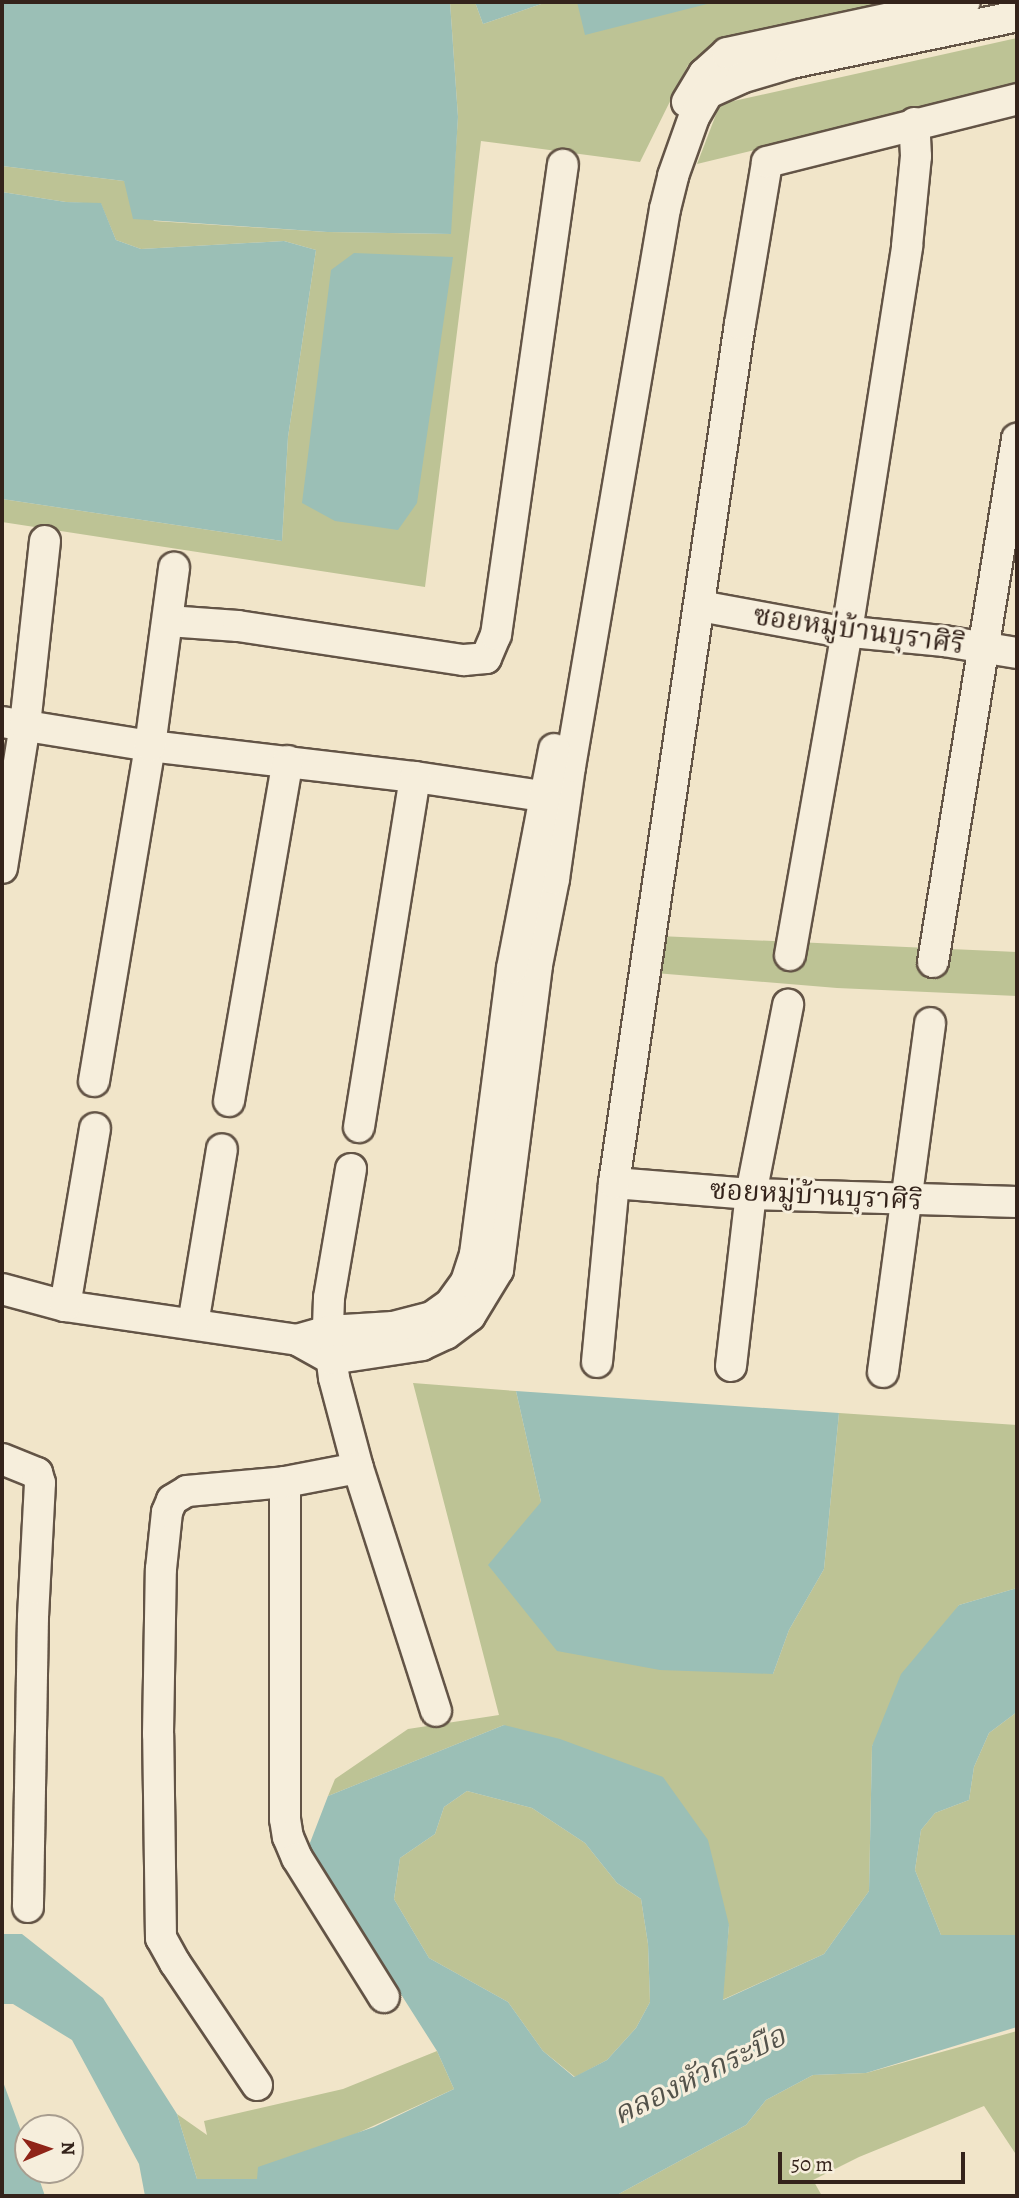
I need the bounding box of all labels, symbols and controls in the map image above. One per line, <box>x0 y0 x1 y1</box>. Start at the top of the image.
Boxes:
street label: ซอยหมู่บ้านบุราศิริ <box>751 599 967 661</box>
street label: ซอยหมู่บ้านบุราศิริ <box>709 1173 923 1217</box>
water label: คลองหัวกระบือ <box>607 2018 791 2132</box>
north arrow <box>14 2114 84 2184</box>
scale bar <box>781 2138 968 2182</box>
text: N <box>55 2141 81 2156</box>
text: 50 m <box>791 2150 833 2178</box>

